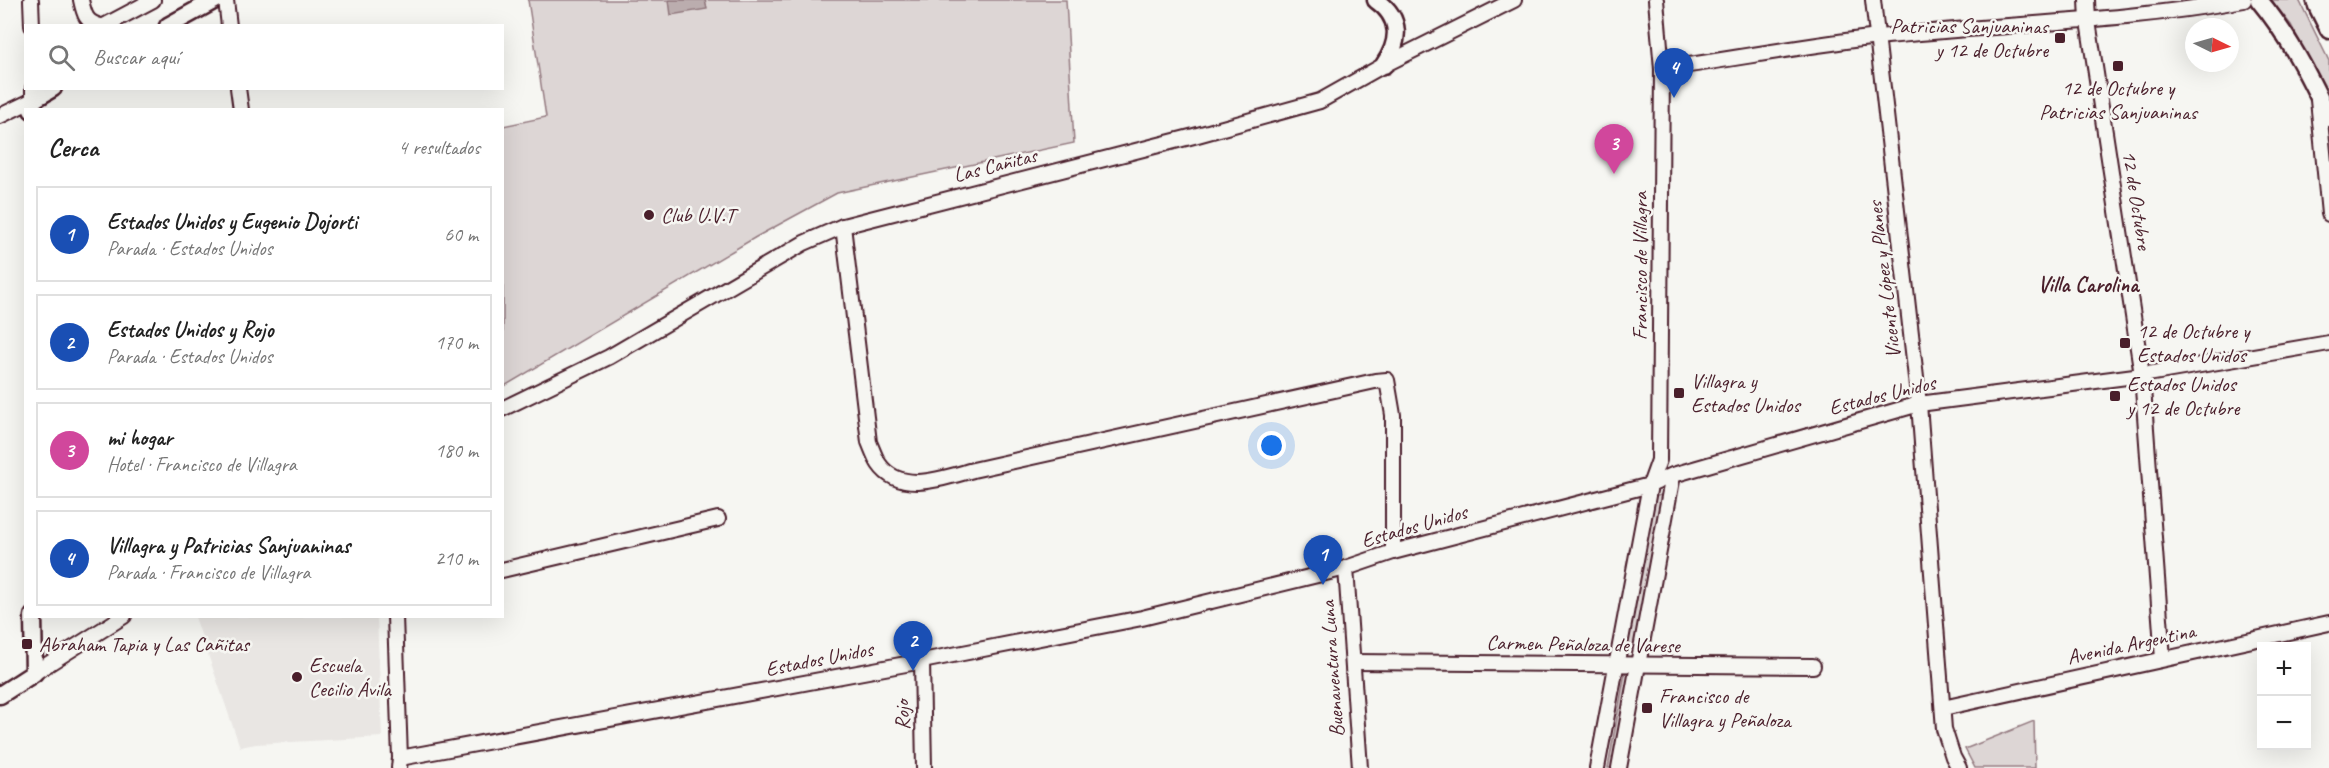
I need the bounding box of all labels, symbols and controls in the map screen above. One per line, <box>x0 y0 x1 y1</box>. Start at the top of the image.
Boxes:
place label: Patricias Sanjuaninas y 12 de Octubre <box>1890 13 2050 63</box>
north arrow <box>2185 18 2239 72</box>
search box <box>24 24 504 90</box>
marker: Patricias Sanjuaninas y 12 de Octubre <box>2053 31 2067 45</box>
icon: search <box>45 41 78 74</box>
text: Buscar aquí <box>93 43 179 71</box>
pin: 4 <box>1654 48 1694 98</box>
marker: 12 de Octubre y Patricias Sanjuaninas <box>2111 59 2125 73</box>
place label: 12 de Octubre y Patricias Sanjuaninas <box>2039 75 2199 125</box>
pin: 3 <box>1594 124 1634 174</box>
text: Cerca <box>48 131 98 164</box>
text: 4 resultados <box>398 135 480 160</box>
street label: Las Cañitas <box>951 142 1041 188</box>
street label: 12 de Octubre <box>2116 148 2158 253</box>
street label: Francisco de Villagra <box>1627 190 1653 340</box>
street label: Vicente López y Planes <box>1861 198 1907 360</box>
place label: Club U.V.T <box>661 202 739 228</box>
text: Estados Unidos y Eugenio Dojorti <box>107 208 357 236</box>
marker: Club U.V.T <box>642 208 656 222</box>
text: 1 <box>65 222 74 247</box>
text: 60 m <box>444 222 478 247</box>
text: Parada · Estados Unidos <box>107 236 272 261</box>
district label: Villa Carolina <box>2038 271 2140 299</box>
text: Estados Unidos y Rojo <box>107 316 273 344</box>
place label: 12 de Octubre y Estados Unidos <box>2137 318 2251 368</box>
text: 2 <box>65 330 74 355</box>
text: 170 m <box>435 330 478 355</box>
marker: 12 de Octubre y Estados Unidos <box>2118 336 2132 350</box>
text: Parada · Estados Unidos <box>107 344 272 369</box>
place label: Villagra y Estados Unidos <box>1691 368 1801 418</box>
street label: Estados Unidos <box>1826 369 1940 421</box>
place label: Estados Unidos y 12 de Octubre <box>2125 371 2241 421</box>
marker: Villagra y Estados Unidos <box>1672 386 1686 400</box>
marker: Estados Unidos y 12 de Octubre <box>2108 389 2122 403</box>
text: mi hogar <box>107 424 172 452</box>
your location <box>1257 431 1286 460</box>
text: 3 <box>65 438 74 463</box>
text: 180 m <box>435 438 478 463</box>
text: Hotel · Francisco de Villagra <box>107 452 297 477</box>
street label: Estados Unidos <box>1358 498 1472 553</box>
text: Villagra y Patricias Sanjuaninas <box>107 532 350 560</box>
pin: 1 <box>1304 536 1342 585</box>
text: 4 <box>65 546 74 571</box>
text: 210 m <box>435 546 478 571</box>
text: Parada · Francisco de Villagra <box>107 560 310 585</box>
street label: Buenaventura Luna <box>1314 598 1350 738</box>
street label: Avenida Argentina <box>2065 617 2200 670</box>
pin: 2 <box>894 622 932 671</box>
street label: Carmen Peñaloza de Varese <box>1486 629 1682 659</box>
place label: Abraham Tapia y Las Cañitas <box>39 631 251 657</box>
street label: Estados Unidos <box>763 636 877 682</box>
marker: Abraham Tapia y Las Cañitas <box>20 637 34 651</box>
map controls <box>2257 642 2311 750</box>
button: + <box>2257 642 2311 696</box>
place label: Escuela Cecilio Ávila <box>309 652 392 702</box>
marker: Escuela Cecilio Ávila <box>290 670 304 684</box>
place label: Francisco de Villagra y Peñaloza <box>1659 683 1793 733</box>
button: − <box>2257 696 2311 750</box>
street label: Rojo <box>889 697 915 730</box>
marker: Francisco de Villagra y Peñaloza <box>1640 701 1654 715</box>

